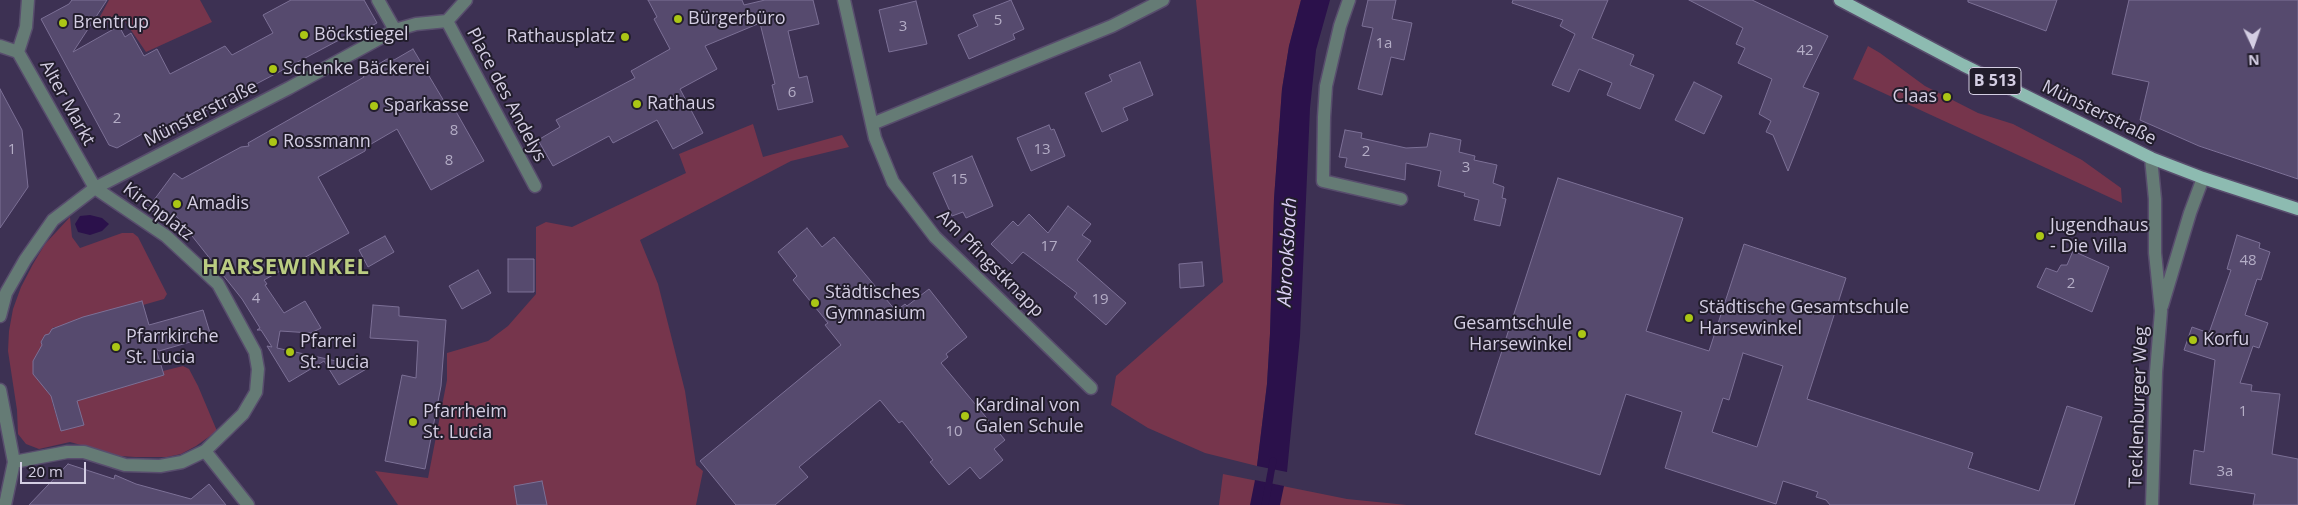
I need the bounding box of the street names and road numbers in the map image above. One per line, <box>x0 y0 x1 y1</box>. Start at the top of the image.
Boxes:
street label: Place des Andelys <box>462 24 550 166</box>
street label: Alter Markt <box>35 57 99 149</box>
road number: B 513 <box>1969 68 2021 94</box>
street label: Münsterstraße <box>141 76 261 152</box>
street label: Münsterstraße <box>2038 76 2160 150</box>
street label: Kirchplatz <box>118 178 198 246</box>
street label: Am Pfingstknapp <box>932 206 1048 322</box>
street label: Tecklenburger Weg <box>2125 326 2153 488</box>

